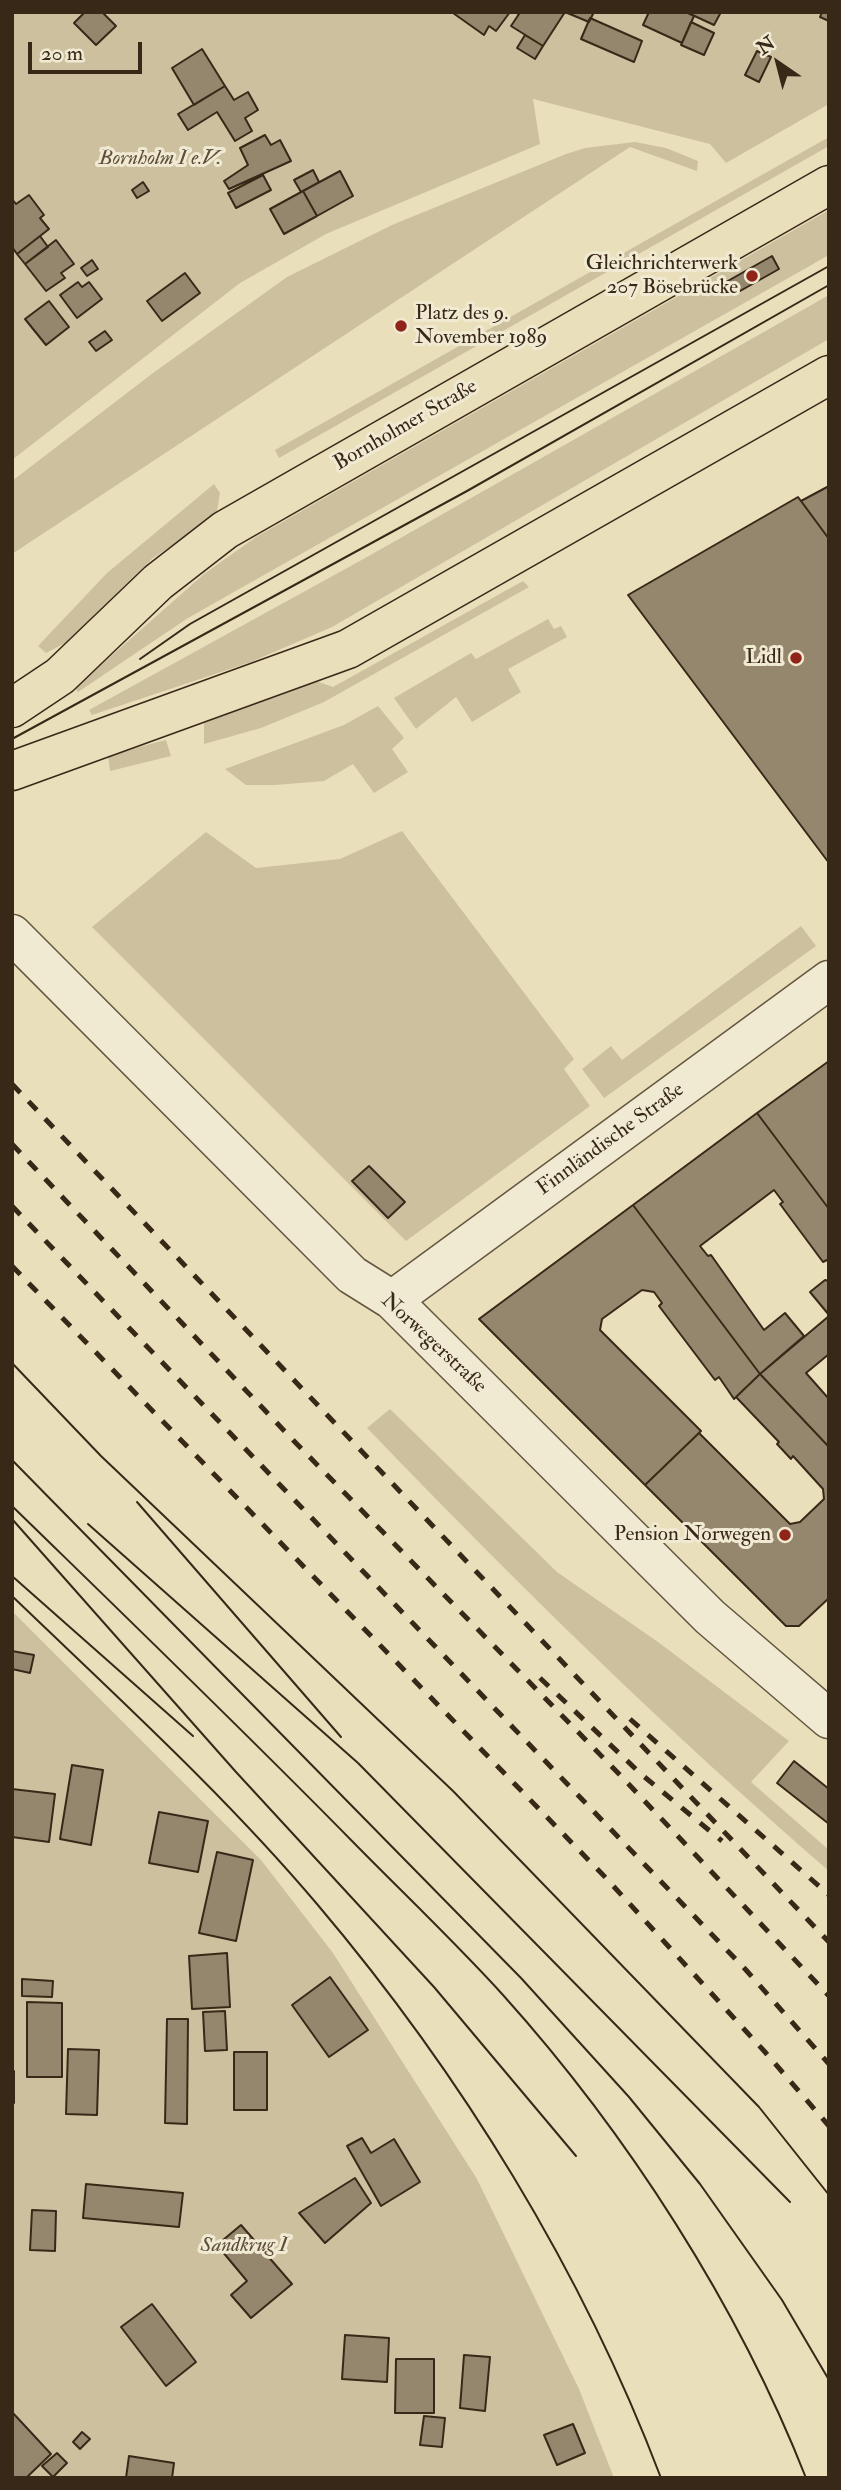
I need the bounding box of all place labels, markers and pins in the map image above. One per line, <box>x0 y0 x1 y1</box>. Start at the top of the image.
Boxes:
place label: Gleichrichterwerk 207 Bösebrücke <box>586 251 738 301</box>
marker: Gleichrichterwerk 207 Bösebrücke <box>744 268 760 284</box>
place label: Platz des 9. November 1989 <box>415 301 547 351</box>
marker: Platz des 9. November 1989 <box>393 318 409 334</box>
place label: Lidl <box>746 645 782 671</box>
marker: Lidl <box>788 650 804 666</box>
place label: Pension Norwegen <box>614 1522 771 1548</box>
marker: Pension Norwegen <box>777 1527 793 1543</box>

